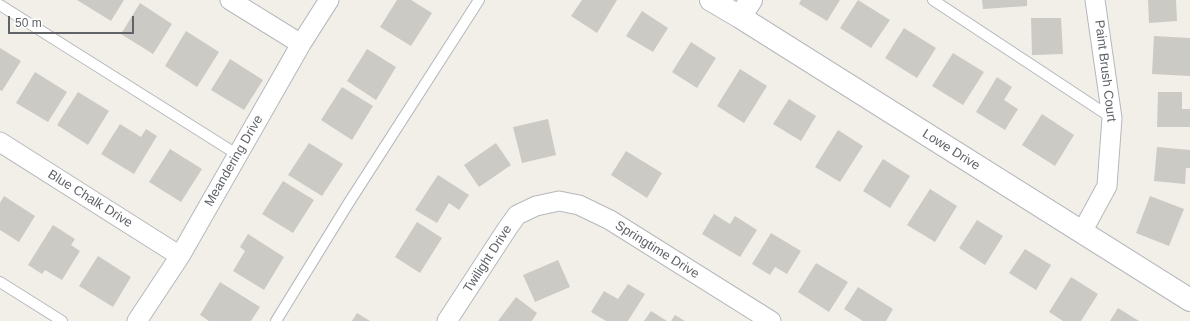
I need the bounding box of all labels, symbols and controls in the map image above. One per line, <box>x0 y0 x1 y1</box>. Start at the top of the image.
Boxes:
scale bar <box>10 8 136 34</box>
text: 50 m <box>15 16 42 30</box>
street label: Paint Brush Court <box>1091 19 1119 123</box>
street label: Meandering Drive <box>202 113 266 209</box>
street label: Lowe Drive <box>919 126 983 174</box>
street label: Blue Chalk Drive <box>45 167 135 231</box>
street label: Springtime Drive <box>612 218 702 282</box>
street label: Twilight Drive <box>460 222 516 296</box>

